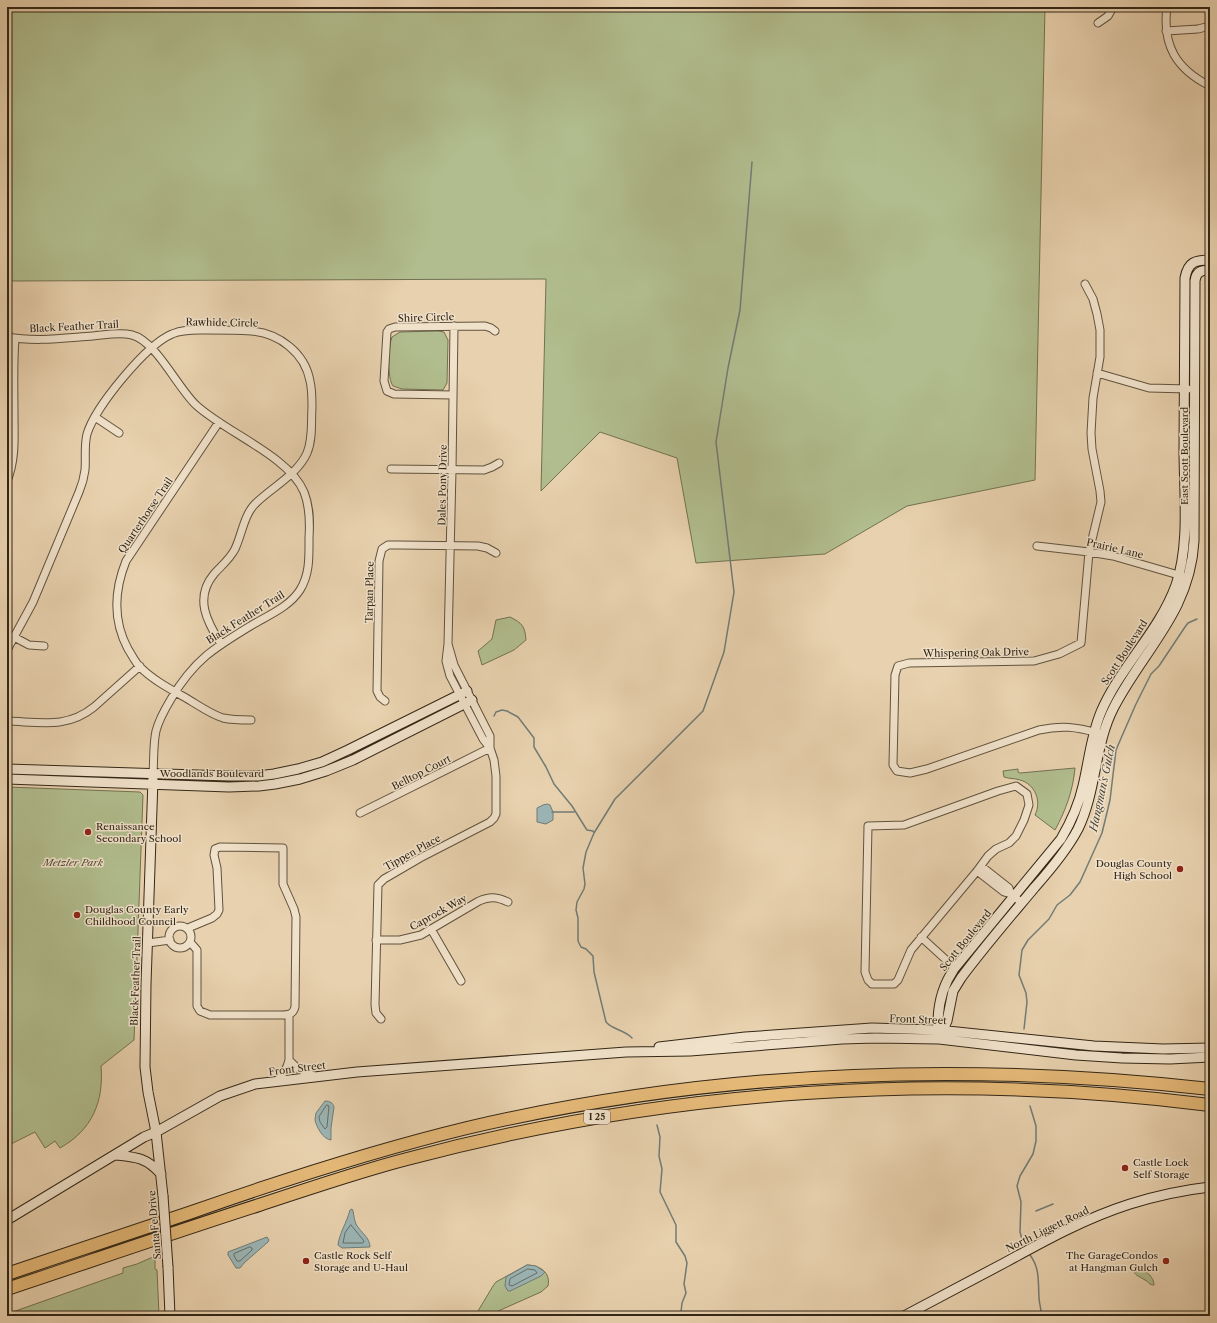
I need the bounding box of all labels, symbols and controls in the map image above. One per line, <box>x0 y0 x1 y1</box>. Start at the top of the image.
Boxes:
street label: Shire Circle <box>398 310 455 325</box>
street label: Rawhide Circle <box>185 315 259 330</box>
street label: Black Feather Trail <box>29 318 119 335</box>
street label: East Scott Boulevard <box>1178 407 1191 505</box>
street label: Dales Pony Drive <box>435 444 450 526</box>
street label: Quarterhorse Trail <box>115 475 176 556</box>
street label: Prairie Lane <box>1085 536 1145 561</box>
street label: Tarpan Place <box>362 560 377 623</box>
street label: Black Feather Trail <box>204 588 287 647</box>
street label: Scott Boulevard <box>1098 617 1150 687</box>
street label: Whispering Oak Drive <box>922 645 1029 660</box>
water label: Hangman's Gulch <box>1086 743 1118 834</box>
street label: Belltop Court <box>389 752 453 793</box>
street label: Woodlands Boulevard <box>159 767 264 780</box>
place label: Renaissance Secondary School <box>96 820 181 845</box>
marker: Renaissance Secondary School <box>83 827 93 837</box>
street label: Tippen Place <box>382 831 443 873</box>
park label: Metzler Park <box>42 856 104 869</box>
place label: Douglas County High School <box>1096 857 1172 882</box>
marker: Douglas County High School <box>1175 864 1185 874</box>
street label: Caprock Way <box>407 891 469 933</box>
place label: Douglas County Early Childhood Council <box>85 903 189 928</box>
street label: Scott Boulevard <box>937 907 994 974</box>
marker: Douglas County Early Childhood Council <box>72 910 82 920</box>
street label: Black Feather Trail <box>127 936 144 1026</box>
street label: Front Street <box>889 1012 947 1027</box>
street label: Front Street <box>268 1058 327 1078</box>
road number: I 25 <box>584 1110 610 1124</box>
place label: Castle Lock Self Storage <box>1133 1156 1190 1181</box>
marker: Castle Lock Self Storage <box>1120 1163 1130 1173</box>
street label: Santa Fe Drive <box>145 1190 164 1260</box>
street label: North Liggett Road <box>1004 1204 1091 1255</box>
place label: Castle Rock Self Storage and U-Haul <box>314 1249 408 1274</box>
place label: The GarageCondos at Hangman Gulch <box>1066 1249 1159 1274</box>
marker: Castle Rock Self Storage and U-Haul <box>301 1256 311 1266</box>
marker: The GarageCondos at Hangman Gulch <box>1161 1256 1171 1266</box>

